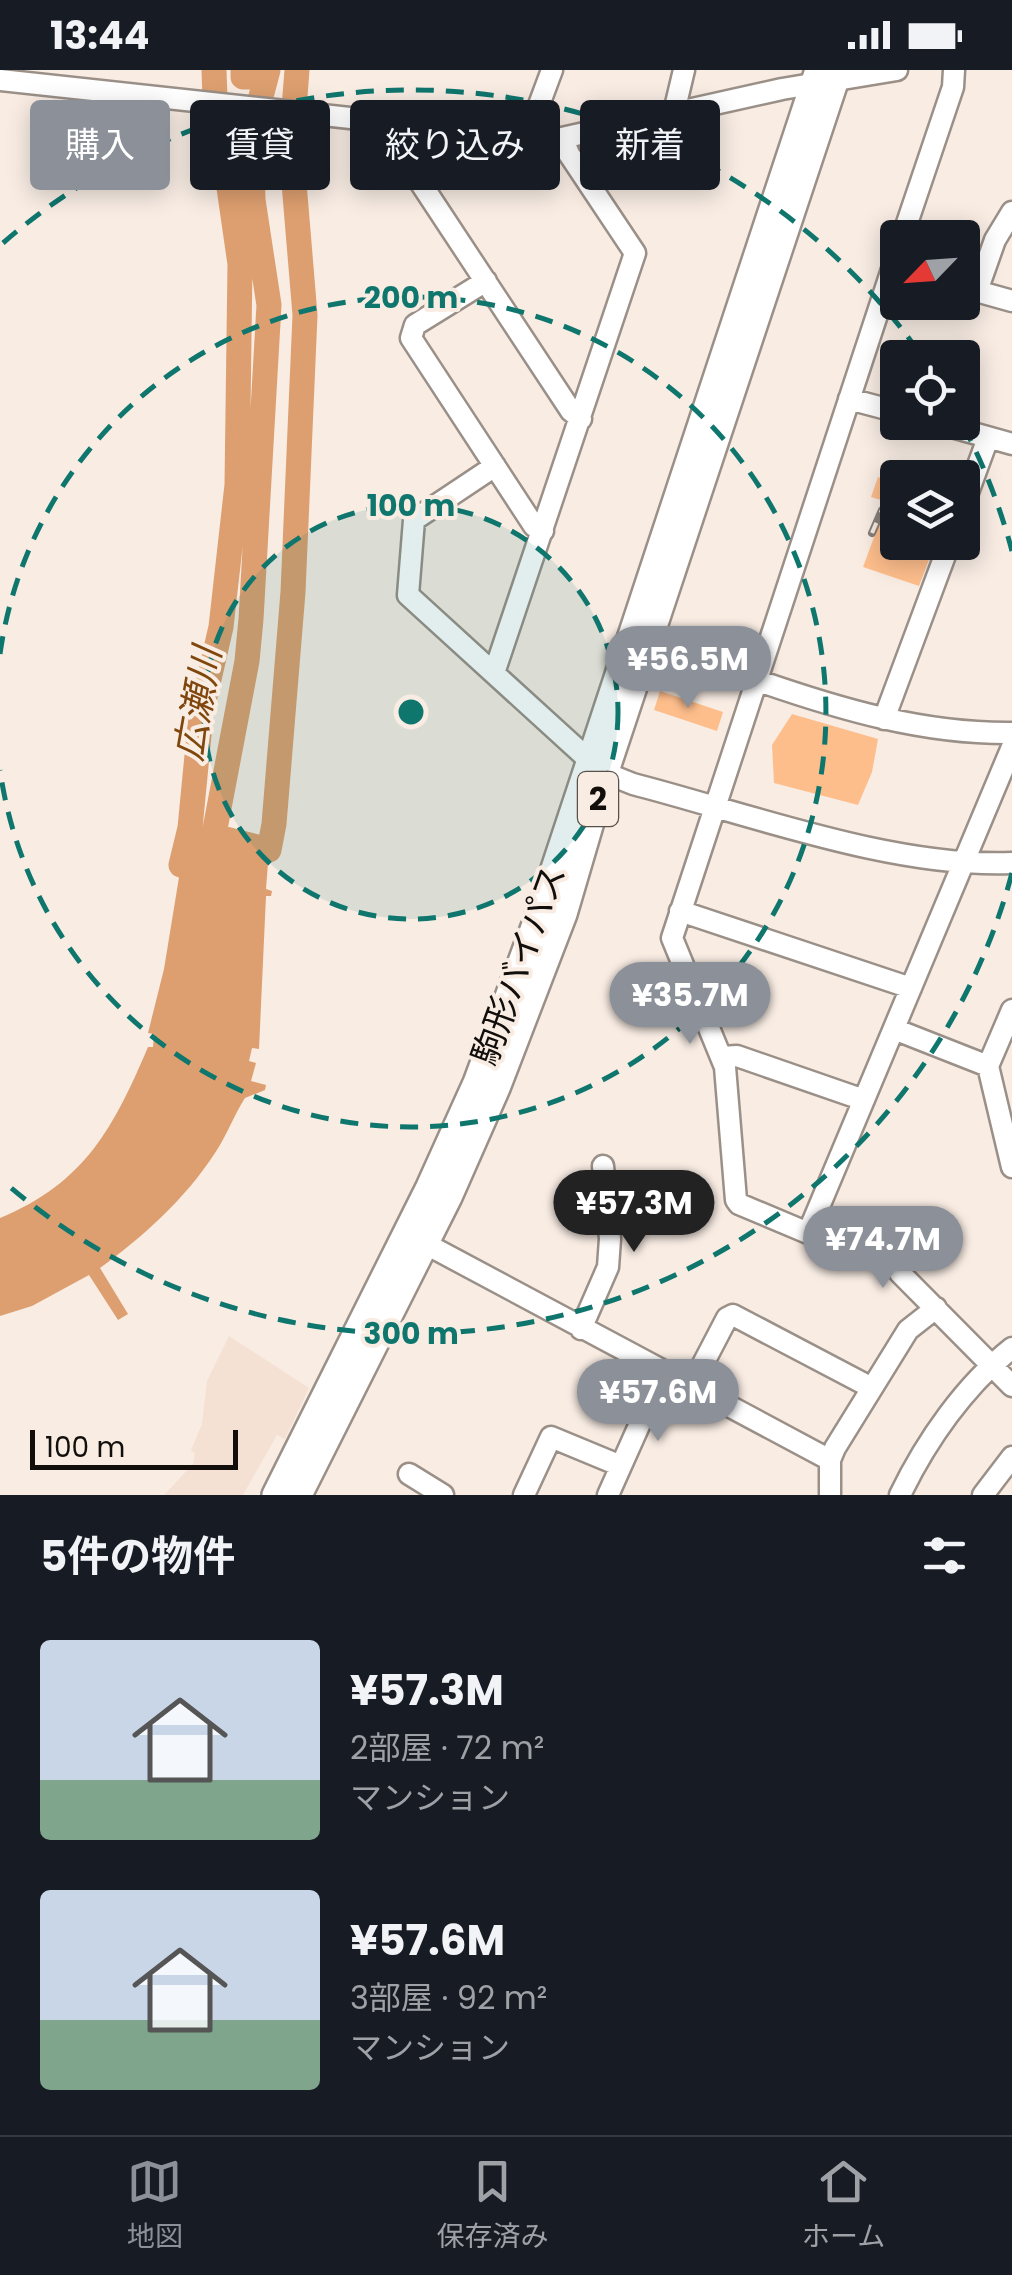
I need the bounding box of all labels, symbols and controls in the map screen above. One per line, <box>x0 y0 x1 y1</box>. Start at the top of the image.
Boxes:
text: 13:44 <box>50 9 150 62</box>
chip: 購入 <box>30 100 170 190</box>
chip: 賃貸 <box>190 100 330 190</box>
chip: 絞り込み <box>350 100 560 190</box>
chip: 新着 <box>580 100 720 190</box>
north arrow <box>880 220 980 320</box>
map controls <box>880 220 980 560</box>
text: 200 m <box>364 276 458 319</box>
button: locate <box>880 340 980 440</box>
button: layers <box>880 460 980 560</box>
text: 100 m <box>367 484 455 527</box>
pin: ¥56.5M <box>607 626 769 711</box>
text: ¥56.5M <box>627 636 749 681</box>
water label: 広瀬川 <box>162 639 234 765</box>
centre of rings <box>393 694 429 730</box>
road number: 2 <box>578 772 618 826</box>
street label: 駒形バイパス <box>460 858 577 1072</box>
pin: ¥35.7M <box>609 962 771 1047</box>
text: ¥35.7M <box>631 972 749 1017</box>
pin: ¥57.3M <box>553 1170 715 1255</box>
text: ¥57.3M <box>575 1180 693 1225</box>
pin: ¥74.7M <box>802 1206 964 1291</box>
text: ¥74.7M <box>825 1216 941 1261</box>
text: 300 m <box>363 1312 459 1355</box>
pin: ¥57.6M <box>577 1359 739 1444</box>
text: ¥57.6M <box>599 1369 717 1414</box>
scale bar <box>30 1425 238 1470</box>
text: 100 m <box>45 1428 125 1467</box>
text: 5件の物件 <box>40 1527 235 1586</box>
icon: filters <box>917 1528 972 1583</box>
text: ¥57.3M <box>350 1661 504 1720</box>
icon: home <box>120 1680 240 1800</box>
text: 2部屋 · 72 m² <box>350 1725 544 1770</box>
text: マンション <box>350 1775 510 1820</box>
text: ¥57.6M <box>350 1911 505 1970</box>
icon: home <box>120 1930 240 2050</box>
text: 3部屋 · 92 m² <box>350 1975 547 2020</box>
text: マンション <box>350 2025 510 2070</box>
tab: 地図 <box>127 2154 183 2258</box>
tab: 保存済み <box>436 2154 548 2258</box>
tab: ホーム <box>802 2154 885 2258</box>

